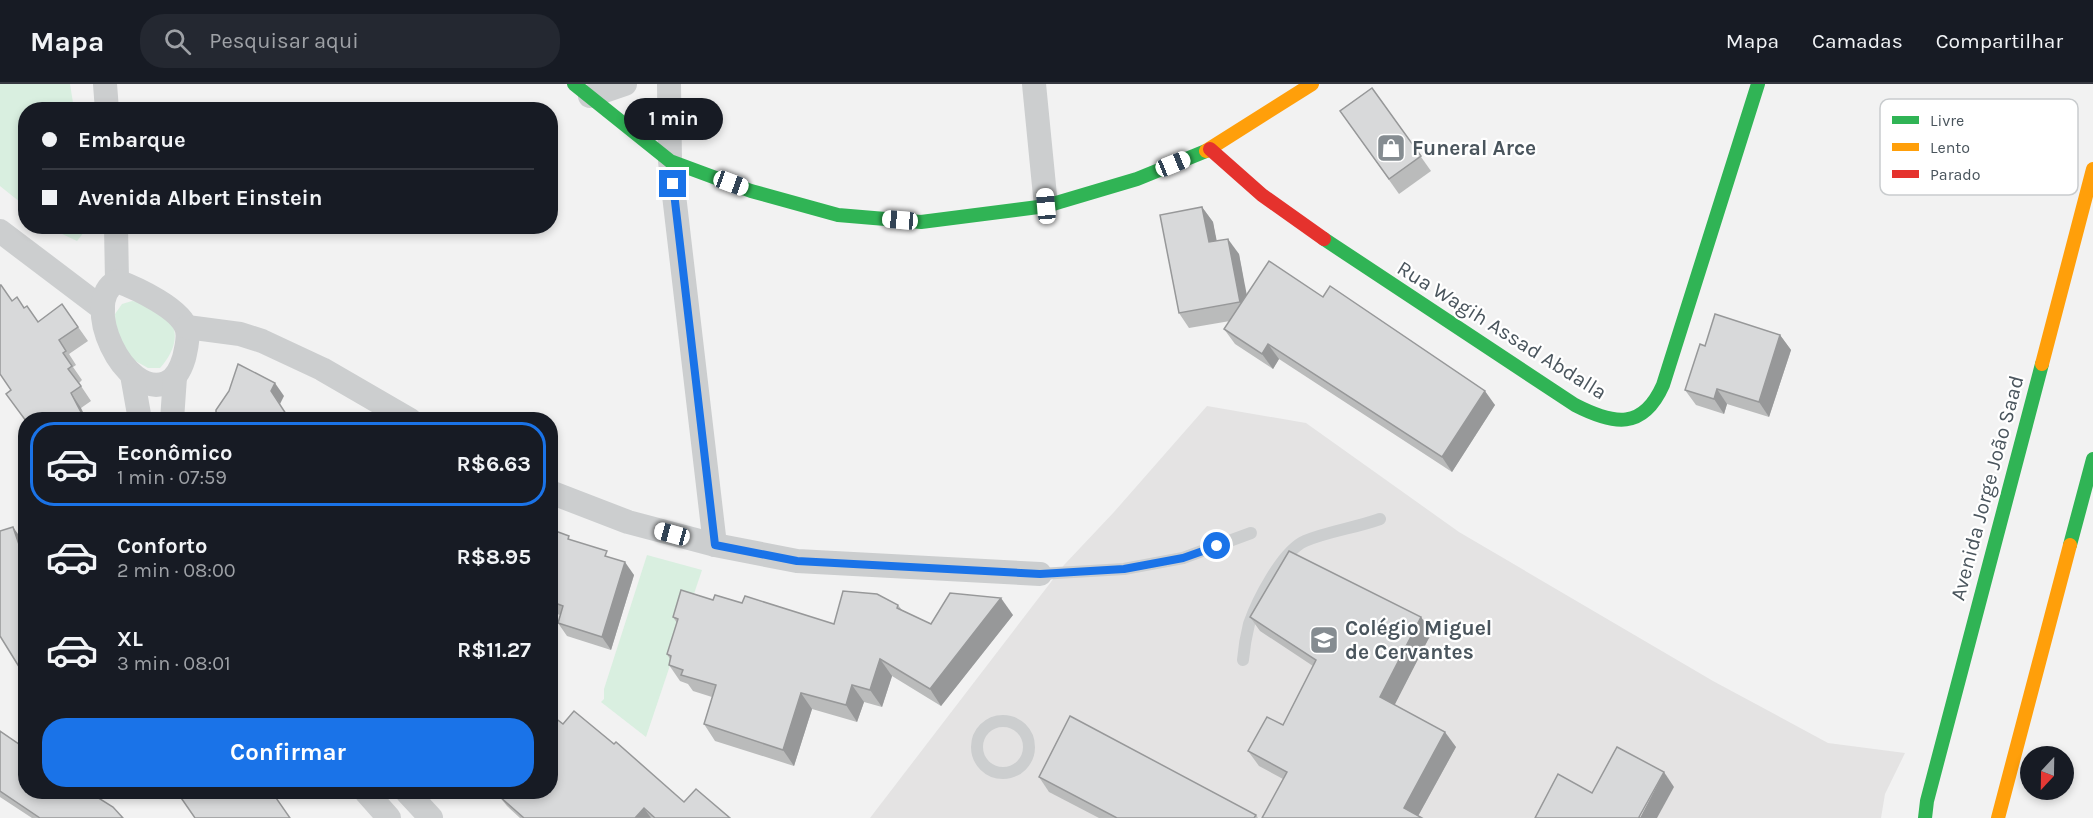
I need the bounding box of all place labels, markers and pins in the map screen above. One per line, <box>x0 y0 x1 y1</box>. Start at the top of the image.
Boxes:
shop icon: Funeral Arce <box>1375 132 1407 164</box>
place label: Funeral Arce <box>1412 136 1536 160</box>
place label: Colégio Miguel de Cervantes <box>1345 616 1492 664</box>
school or university icon: Colégio Miguel de Cervantes <box>1308 624 1340 656</box>

